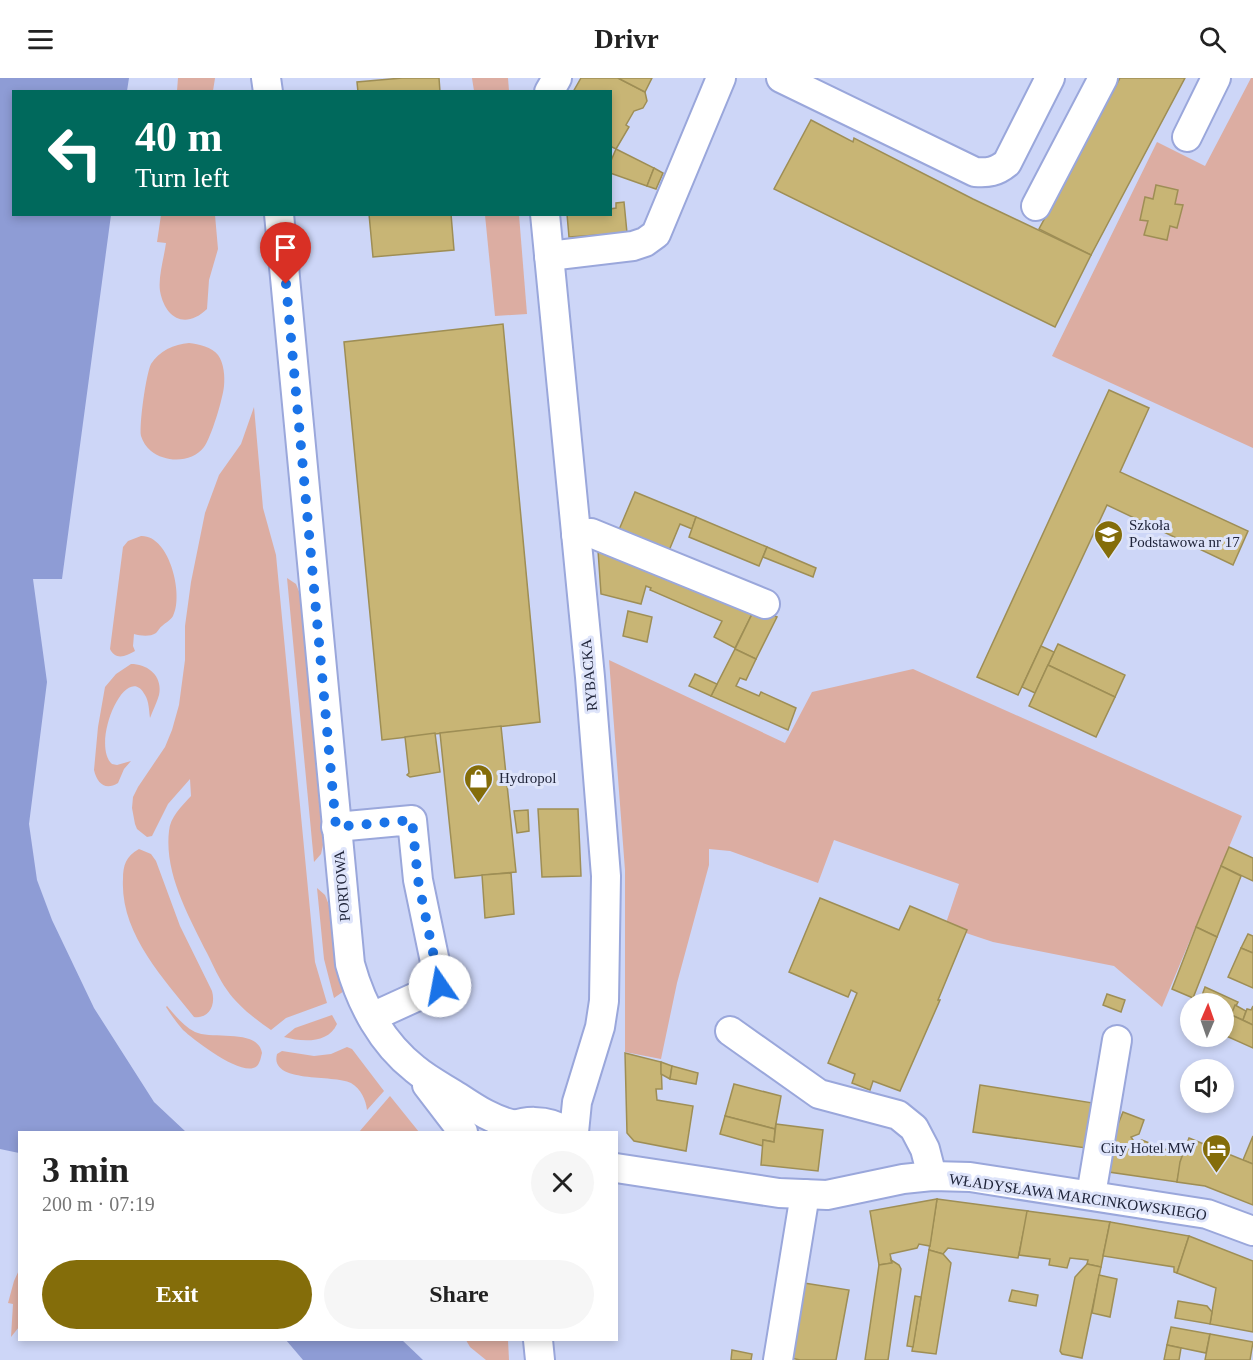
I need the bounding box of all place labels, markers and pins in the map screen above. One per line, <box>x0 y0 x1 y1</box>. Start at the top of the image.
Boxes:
pin <box>260 222 311 284</box>
place label: Szkoła Podstawowa nr 17 <box>1129 517 1240 550</box>
school or university icon: Szkoła Podstawowa nr 17 <box>1092 518 1124 560</box>
shop icon: Hydropol <box>462 762 494 804</box>
place label: Hydropol <box>499 770 557 786</box>
hotel icon: City Hotel MW <box>1200 1132 1232 1174</box>
place label: City Hotel MW <box>1101 1140 1196 1156</box>

